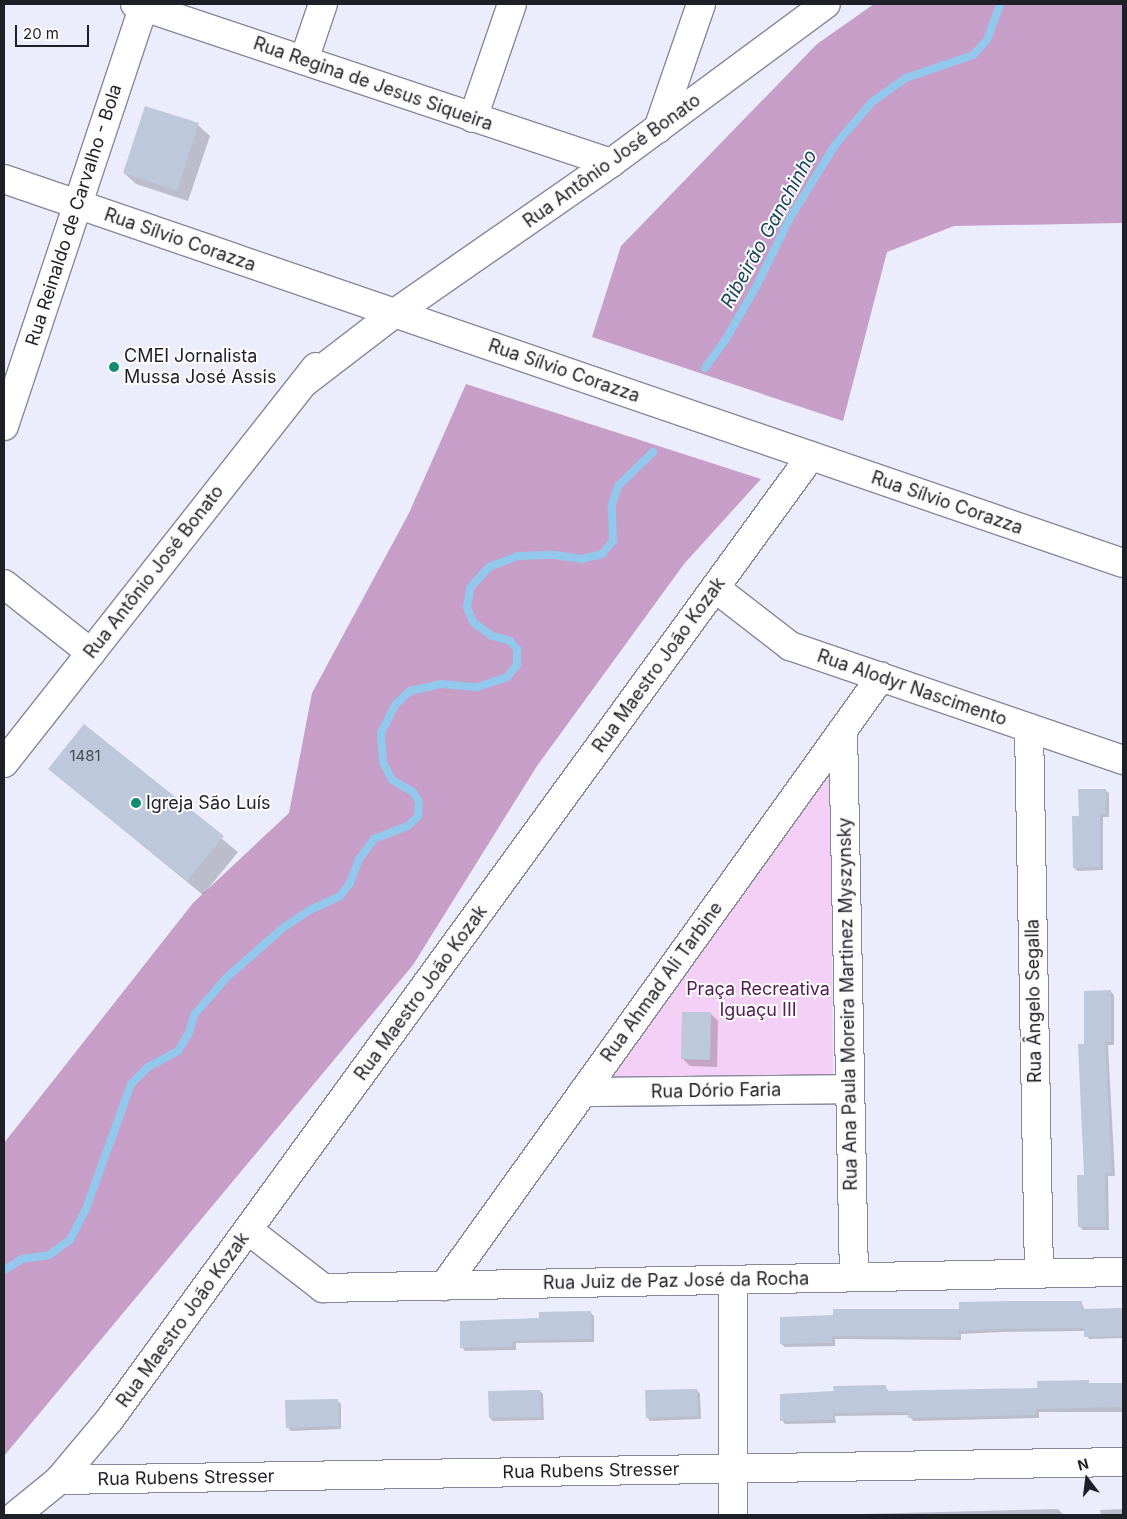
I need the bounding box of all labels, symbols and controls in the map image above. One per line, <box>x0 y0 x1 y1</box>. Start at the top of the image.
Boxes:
scale bar <box>18 15 91 47</box>
text: 20 m <box>23 24 59 43</box>
street label: Rua Regina de Jesus Siqueira <box>250 33 496 135</box>
street label: Rua Reinaldo de Carvalho - Bola <box>21 81 127 349</box>
street label: Rua Antônio José Bonato <box>519 89 705 233</box>
water label: Ribeirão Ganchinho <box>716 146 822 312</box>
street label: Rua Sílvio Corazza <box>101 204 259 276</box>
street label: Rua Sílvio Corazza <box>485 335 643 407</box>
place label: CMEI Jornalista Mussa José Assis <box>124 346 276 388</box>
marker: CMEI Jornalista Mussa José Assis <box>108 361 120 373</box>
street label: Rua Sílvio Corazza <box>868 467 1026 539</box>
street label: Rua Antônio José Bonato <box>80 481 228 663</box>
street label: Rua Maestro João Kozak <box>588 573 730 757</box>
street label: Rua Alodyr Nascimento <box>814 645 1010 731</box>
house number: 1481 <box>69 747 101 765</box>
place label: Igreja São Luís <box>146 792 271 814</box>
marker: Igreja São Luís <box>130 797 142 809</box>
street label: Rua Ana Paula Moreira Martinez Myszynsky <box>834 817 862 1191</box>
street label: Rua Ahmad Ali Tarbine <box>597 898 727 1066</box>
street label: Rua Maestro João Kozak <box>350 901 492 1085</box>
street label: Rua Ângelo Segalla <box>1022 919 1046 1083</box>
park label: Praça Recreativa Iguaçu III <box>686 979 830 1022</box>
street label: Rua Dório Faria <box>651 1079 781 1103</box>
street label: Rua Maestro João Kozak <box>112 1228 254 1412</box>
street label: Rua Juiz de Paz José da Rocha <box>543 1268 809 1294</box>
north arrow <box>1062 1454 1112 1504</box>
text: N <box>1076 1454 1090 1474</box>
street label: Rua Rubens Stresser <box>502 1459 680 1483</box>
street label: Rua Rubens Stresser <box>97 1466 275 1490</box>

